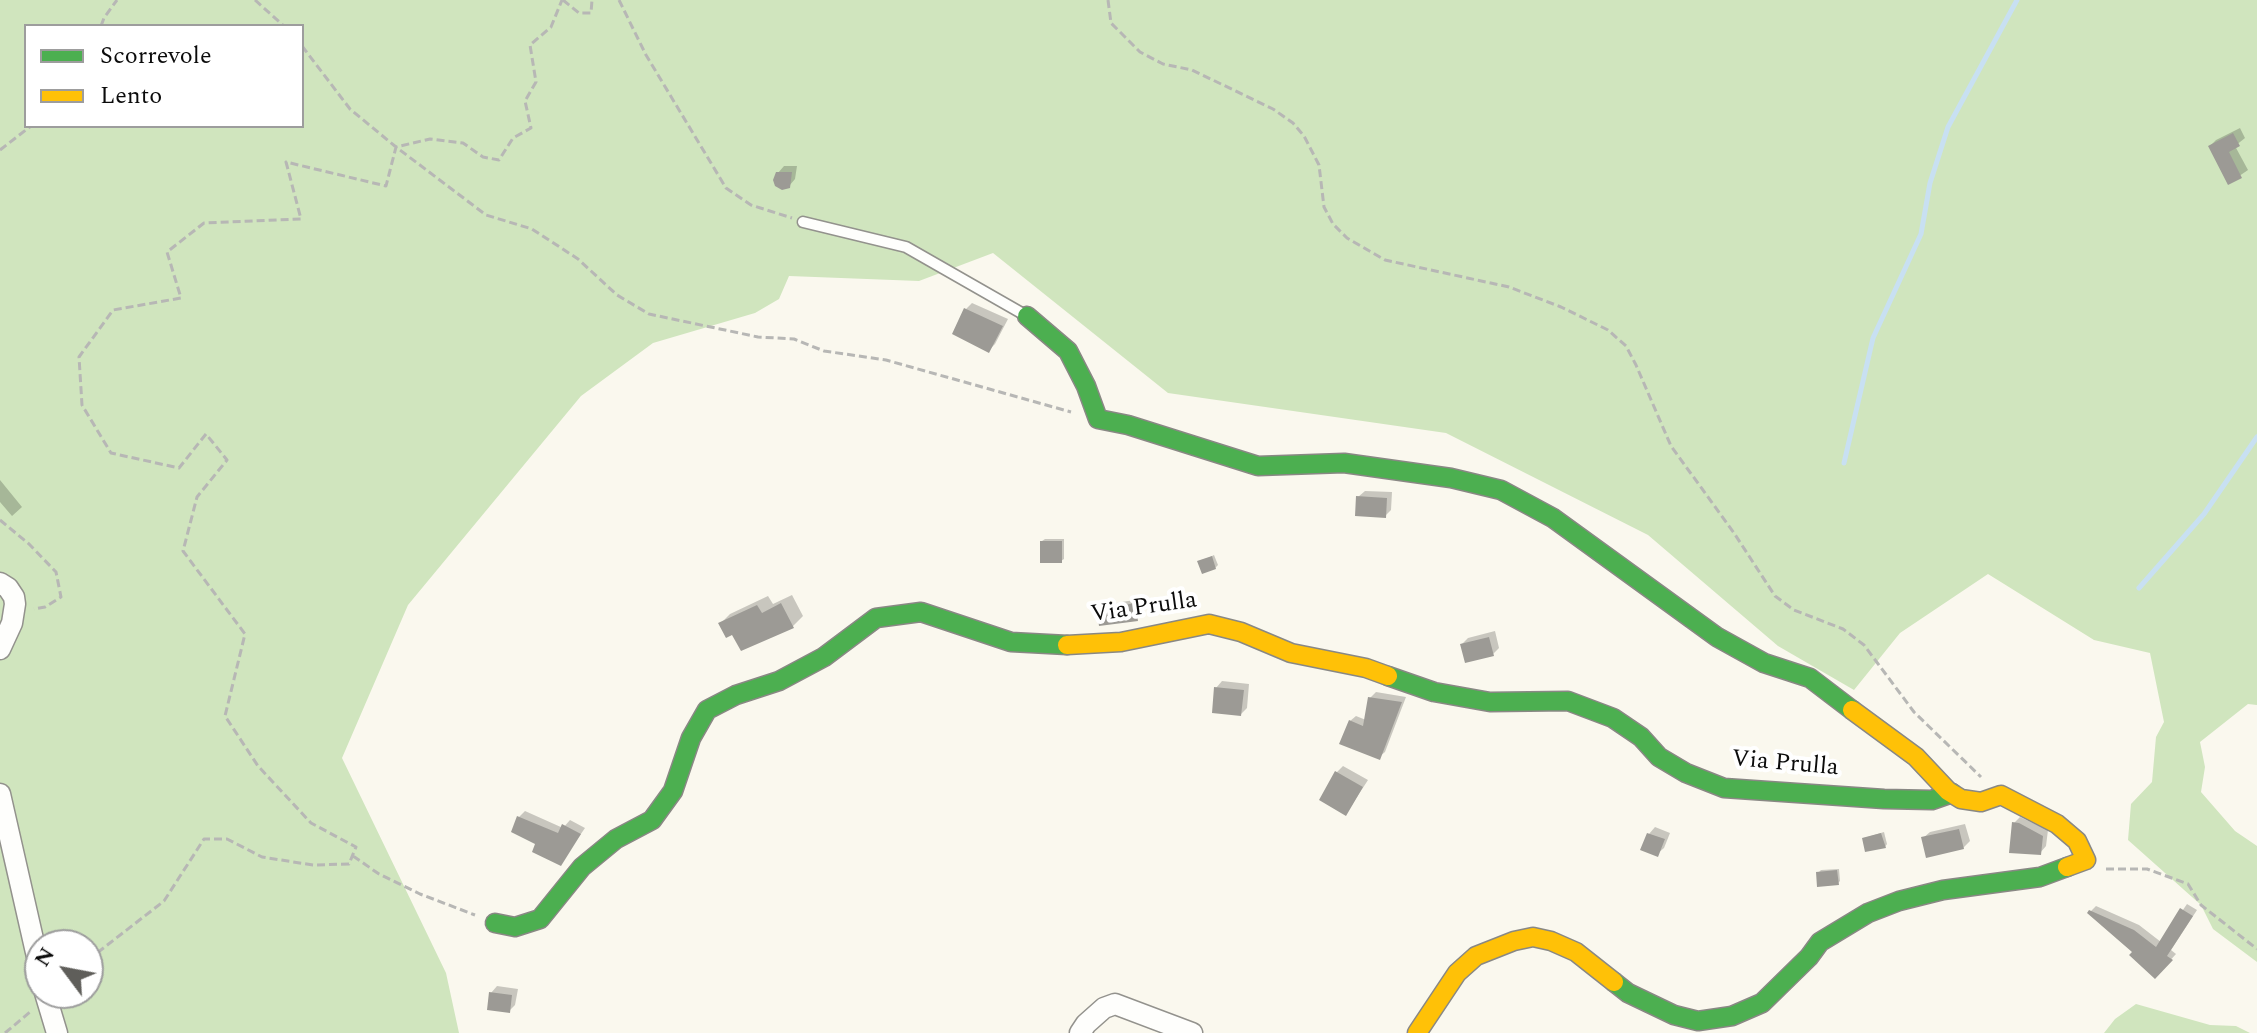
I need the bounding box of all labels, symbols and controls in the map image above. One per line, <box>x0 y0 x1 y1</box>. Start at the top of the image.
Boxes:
legend <box>24 24 304 128</box>
text: Scorrevole <box>100 38 212 74</box>
text: Lento <box>100 78 162 114</box>
street label: Via Prulla <box>1089 587 1199 631</box>
street label: Via Prulla <box>1730 746 1840 784</box>
north arrow <box>24 929 104 1009</box>
text: N <box>26 941 64 973</box>

